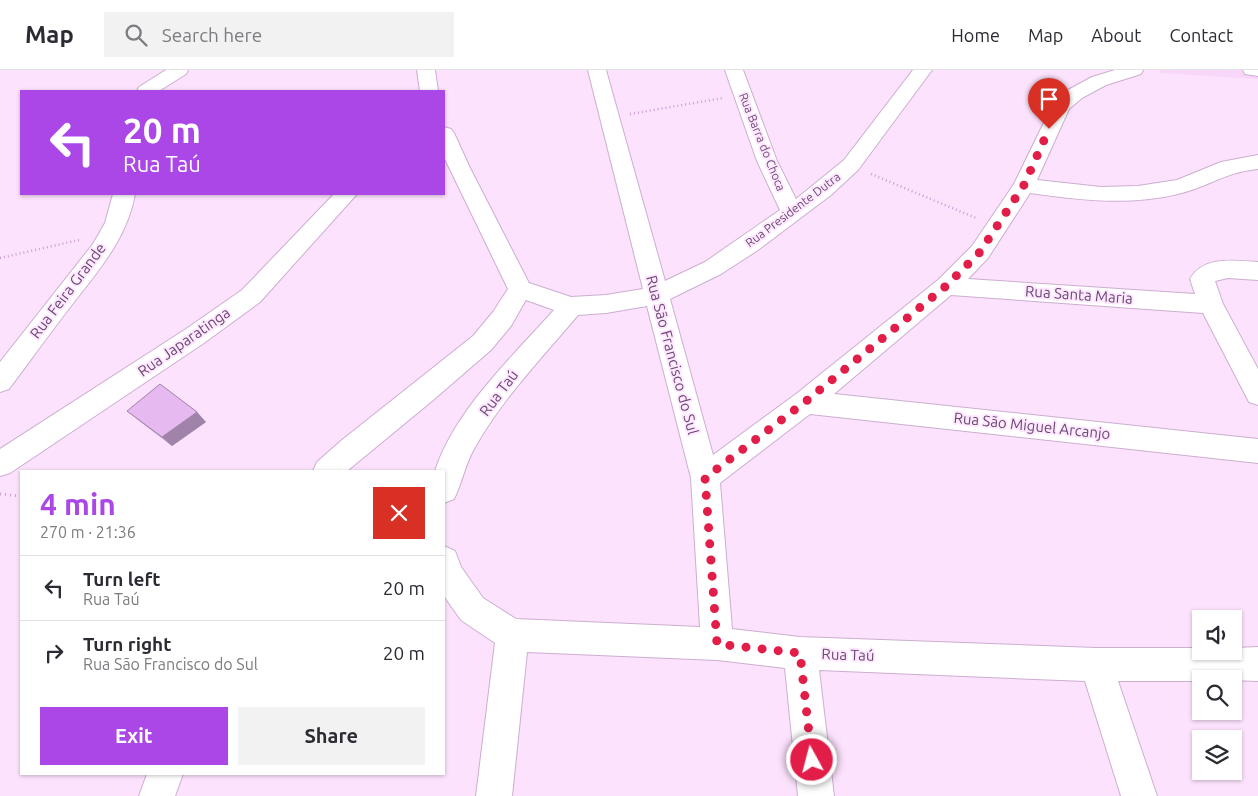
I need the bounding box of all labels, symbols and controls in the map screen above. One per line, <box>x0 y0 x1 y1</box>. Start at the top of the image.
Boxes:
search box <box>104 12 454 57</box>
text: Map <box>25 21 74 48</box>
icon: search <box>122 21 150 49</box>
text: Search here <box>162 24 262 46</box>
text: Home <box>951 25 1000 45</box>
text: Map <box>1028 25 1063 45</box>
text: About <box>1091 25 1141 45</box>
text: Contact <box>1169 25 1233 45</box>
pin <box>1028 78 1070 129</box>
icon: arrive <box>1035 85 1063 113</box>
street label: Rua Barra do Choca <box>737 91 788 193</box>
icon: left <box>40 110 105 175</box>
text: 20 m <box>123 110 201 150</box>
text: Rua Taú <box>123 151 201 176</box>
street label: Rua Presidente Dutra <box>743 170 843 249</box>
street label: Rua Feira Grande <box>26 240 109 342</box>
street label: Rua São Francisco do Sul <box>643 273 702 436</box>
street label: Rua Santa Maria <box>1025 282 1134 307</box>
street label: Rua Japaratinga <box>134 304 233 380</box>
street label: Rua Taú <box>476 366 521 419</box>
street label: Rua São Miguel Arcanjo <box>953 409 1111 442</box>
text: 4 min <box>40 487 116 521</box>
button: close <box>373 487 425 539</box>
text: 270 m · 21:36 <box>40 523 136 541</box>
text: Turn left <box>83 568 161 590</box>
icon: left <box>40 574 68 602</box>
text: 20 m <box>383 577 425 599</box>
text: Rua Taú <box>83 590 140 608</box>
map controls <box>1192 610 1242 780</box>
button: sound <box>1192 610 1242 660</box>
text: Turn right <box>83 633 171 655</box>
icon: right <box>40 639 68 667</box>
text: 20 m <box>383 642 425 664</box>
street label: Rua Taú <box>821 645 875 664</box>
text: Rua São Francisco do Sul <box>83 655 258 673</box>
button: search <box>1192 670 1242 720</box>
button: Exit <box>40 707 228 765</box>
button: Share <box>238 707 425 765</box>
button: layers <box>1192 730 1242 780</box>
position arrow <box>785 733 837 785</box>

